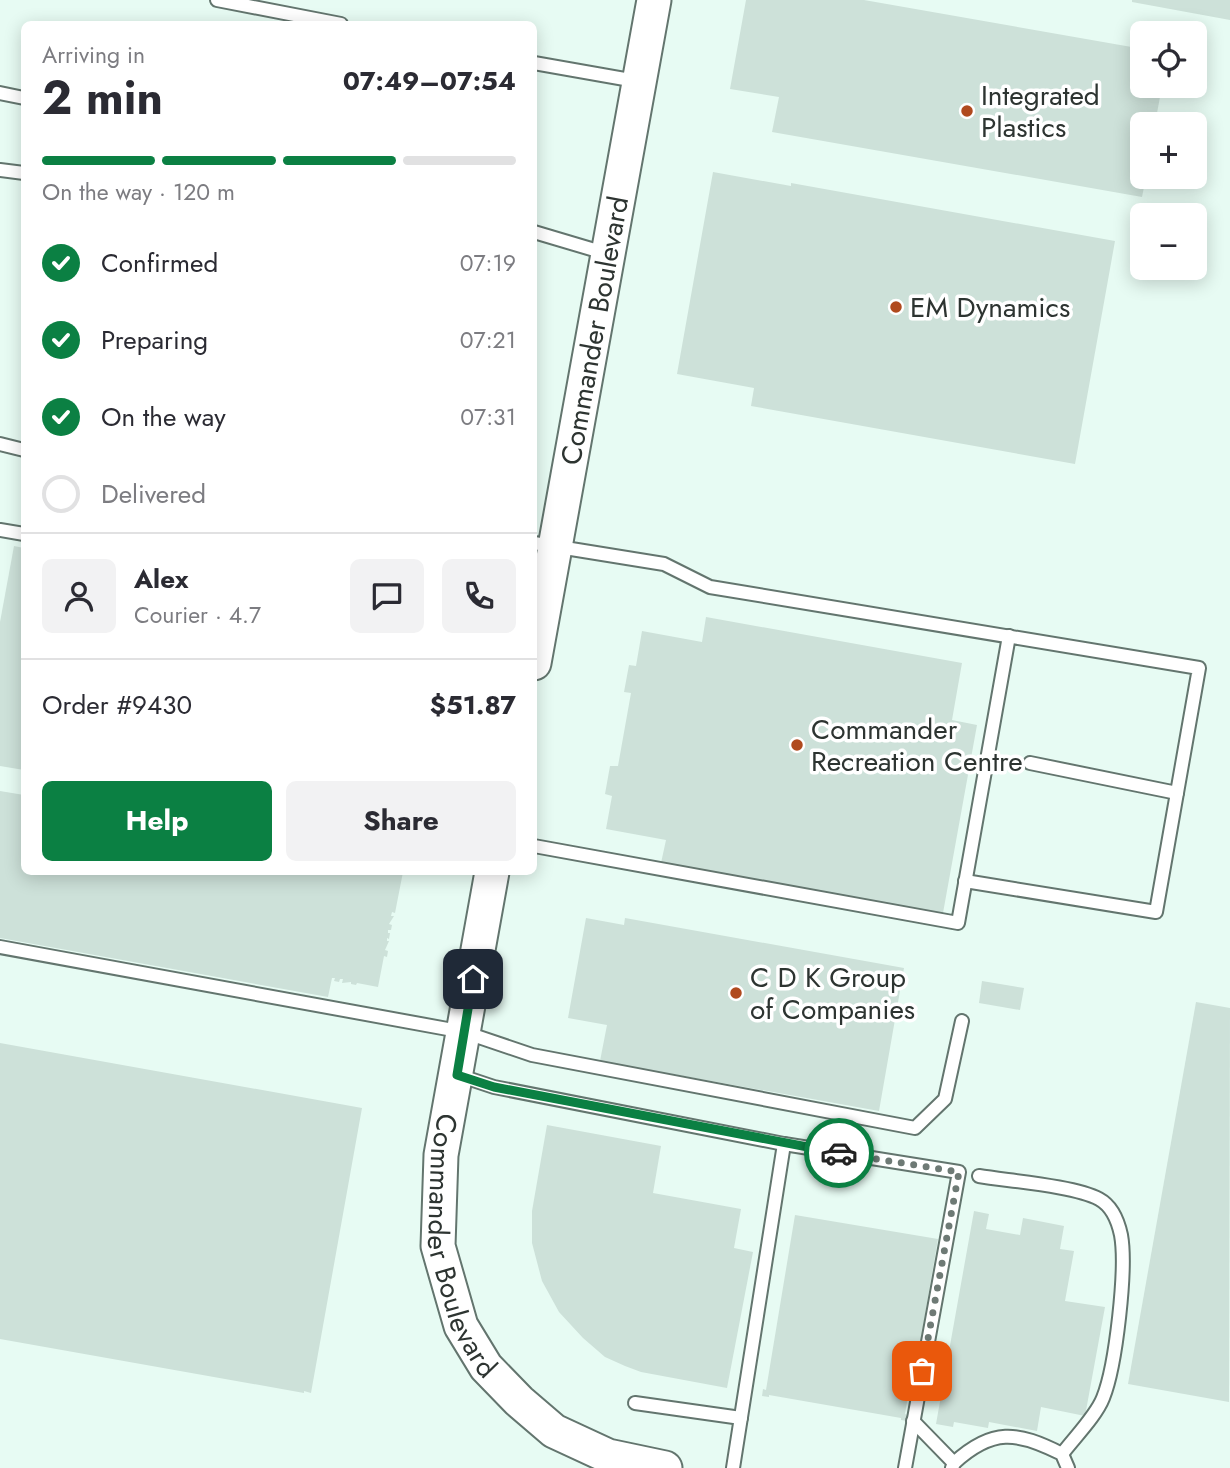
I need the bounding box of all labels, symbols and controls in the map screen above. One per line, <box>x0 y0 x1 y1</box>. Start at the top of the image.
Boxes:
map controls <box>1130 21 1207 280</box>
button: locate <box>1130 21 1207 98</box>
text: Arriving in <box>42 38 145 72</box>
text: 07:49–07:54 <box>343 62 516 100</box>
text: 2 min <box>42 65 163 131</box>
place label: Integrated Plastics <box>981 75 1100 148</box>
marker: Integrated Plastics <box>959 103 975 119</box>
button: + <box>1130 112 1207 189</box>
text: On the way · 120 m <box>42 175 235 209</box>
street label: Commander Boulevard <box>550 193 639 468</box>
button: − <box>1130 203 1207 280</box>
icon: check <box>42 244 80 282</box>
text: Confirmed <box>101 244 218 282</box>
text: 07:19 <box>460 246 516 280</box>
place label: EM Dynamics <box>910 287 1070 328</box>
marker: EM Dynamics <box>888 299 904 315</box>
icon: check <box>42 321 80 359</box>
text: Preparing <box>101 321 208 359</box>
text: 07:21 <box>460 323 516 357</box>
icon: check <box>42 398 80 436</box>
text: On the way <box>101 398 226 436</box>
text: 07:31 <box>460 400 516 434</box>
text: Delivered <box>101 475 206 513</box>
button: person <box>42 559 116 633</box>
button: chat <box>350 559 424 633</box>
button: phone <box>442 559 516 633</box>
text: Alex <box>134 560 188 598</box>
text: Courier · 4.7 <box>134 598 261 632</box>
text: Order #9430 <box>42 686 192 724</box>
text: $51.87 <box>430 686 516 724</box>
place label: Commander Recreation Centre <box>811 709 1023 782</box>
marker: Commander Recreation Centre <box>789 737 805 753</box>
button: Help <box>42 781 272 861</box>
button: Share <box>286 781 516 861</box>
pin <box>443 949 503 1009</box>
place label: C D K Group of Companies <box>750 957 915 1030</box>
icon: home <box>454 960 492 998</box>
marker: C D K Group of Companies <box>728 985 744 1001</box>
street label: Commander Boulevard <box>417 1110 506 1388</box>
courier <box>804 1118 874 1188</box>
icon: car <box>820 1134 858 1172</box>
pin <box>892 1341 952 1401</box>
icon: bag <box>903 1352 941 1390</box>

